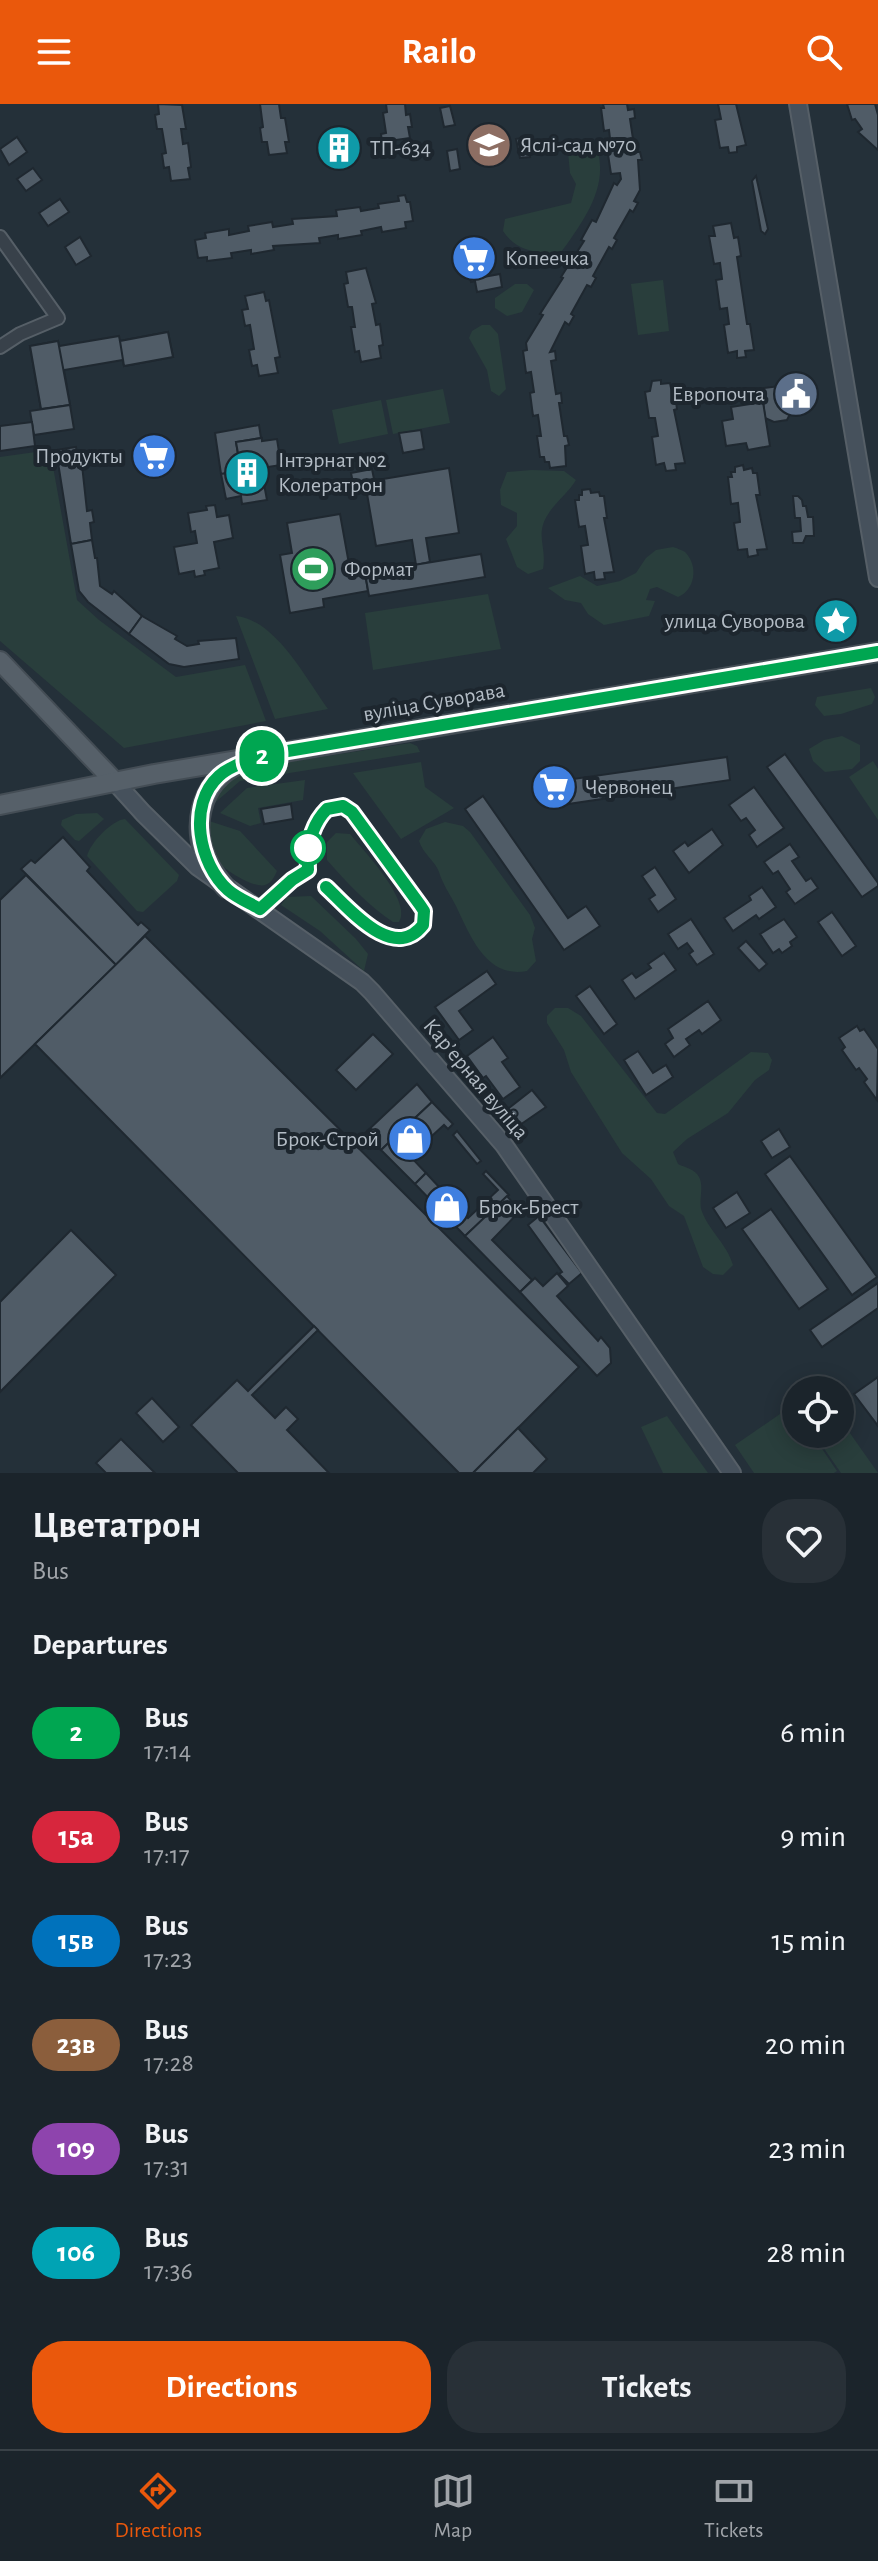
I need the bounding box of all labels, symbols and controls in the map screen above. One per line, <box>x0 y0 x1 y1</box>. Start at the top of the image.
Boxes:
icon: menu <box>32 30 76 74</box>
icon: search <box>802 30 846 74</box>
text: Railo <box>402 34 476 70</box>
school or university icon: Яслі-сад №70 <box>465 121 513 169</box>
building icon: ТП-634 <box>315 124 363 172</box>
place label: Яслі-сад №70 <box>520 134 637 156</box>
place label: ТП-634 <box>370 137 431 159</box>
supermarket icon: Копеечка <box>450 234 498 282</box>
place label: Копеечка <box>505 247 589 269</box>
public building icon: Европочта <box>772 370 820 418</box>
place label: Европочта <box>672 383 765 405</box>
supermarket icon: Продукты <box>130 432 178 480</box>
place label: Продукты <box>35 445 123 467</box>
building icon: Інтэрнат №2 Колератрон <box>223 449 271 497</box>
place label: Інтэрнат №2 Колератрон <box>278 449 386 496</box>
sports icon: Формат <box>289 545 337 593</box>
place label: Формат <box>344 558 414 580</box>
place icon: улица Суворова <box>812 597 860 645</box>
place label: улица Суворова <box>664 610 805 632</box>
street label: вуліца Суворава <box>361 679 507 725</box>
line badge: 2 <box>236 730 288 782</box>
text: 2 <box>255 742 269 770</box>
supermarket icon: Червонец <box>530 763 578 811</box>
place label: Червонец <box>585 776 673 798</box>
unlabelled marker <box>291 831 325 865</box>
street label: Карʼерная вуліца <box>419 1014 533 1144</box>
shop icon: Брок-Строй <box>386 1115 434 1163</box>
place label: Брок-Строй <box>276 1128 379 1150</box>
shop icon: Брок-Брест <box>423 1183 471 1231</box>
place label: Брок-Брест <box>478 1196 579 1218</box>
map controls <box>782 1376 854 1448</box>
button: locate <box>782 1376 854 1448</box>
button: heart <box>762 1499 846 1583</box>
text: Цветатрон <box>32 1507 201 1545</box>
text: Bus <box>32 1558 69 1584</box>
text: Departures <box>32 1630 168 1660</box>
text: Bus <box>144 1703 189 1733</box>
text: 6 min <box>780 1718 846 1748</box>
text: 2 <box>69 1719 83 1747</box>
text: 17:14 <box>144 1738 191 1764</box>
text: Bus <box>144 1807 189 1837</box>
text: 9 min <box>780 1822 846 1852</box>
text: 15а <box>58 1823 94 1851</box>
text: 17:17 <box>144 1842 190 1868</box>
text: Bus <box>144 1911 189 1941</box>
text: 15 min <box>771 1926 846 1956</box>
text: 15в <box>58 1927 94 1955</box>
text: 17:23 <box>144 1946 192 1972</box>
text: Bus <box>144 2015 189 2045</box>
text: 20 min <box>765 2030 846 2060</box>
text: 23в <box>57 2031 95 2059</box>
text: 17:28 <box>144 2050 194 2076</box>
text: Bus <box>144 2119 189 2149</box>
text: 23 min <box>768 2134 846 2164</box>
text: 109 <box>57 2135 95 2163</box>
text: 17:31 <box>144 2154 189 2180</box>
text: Bus <box>144 2223 189 2253</box>
text: 28 min <box>766 2238 846 2268</box>
text: 106 <box>57 2239 95 2267</box>
text: 17:36 <box>144 2258 193 2284</box>
button: Directions <box>32 2341 431 2433</box>
button: Tickets <box>447 2341 846 2433</box>
tab: Directions <box>114 2469 202 2543</box>
tab: Map <box>431 2469 475 2543</box>
tab: Tickets <box>704 2469 764 2543</box>

